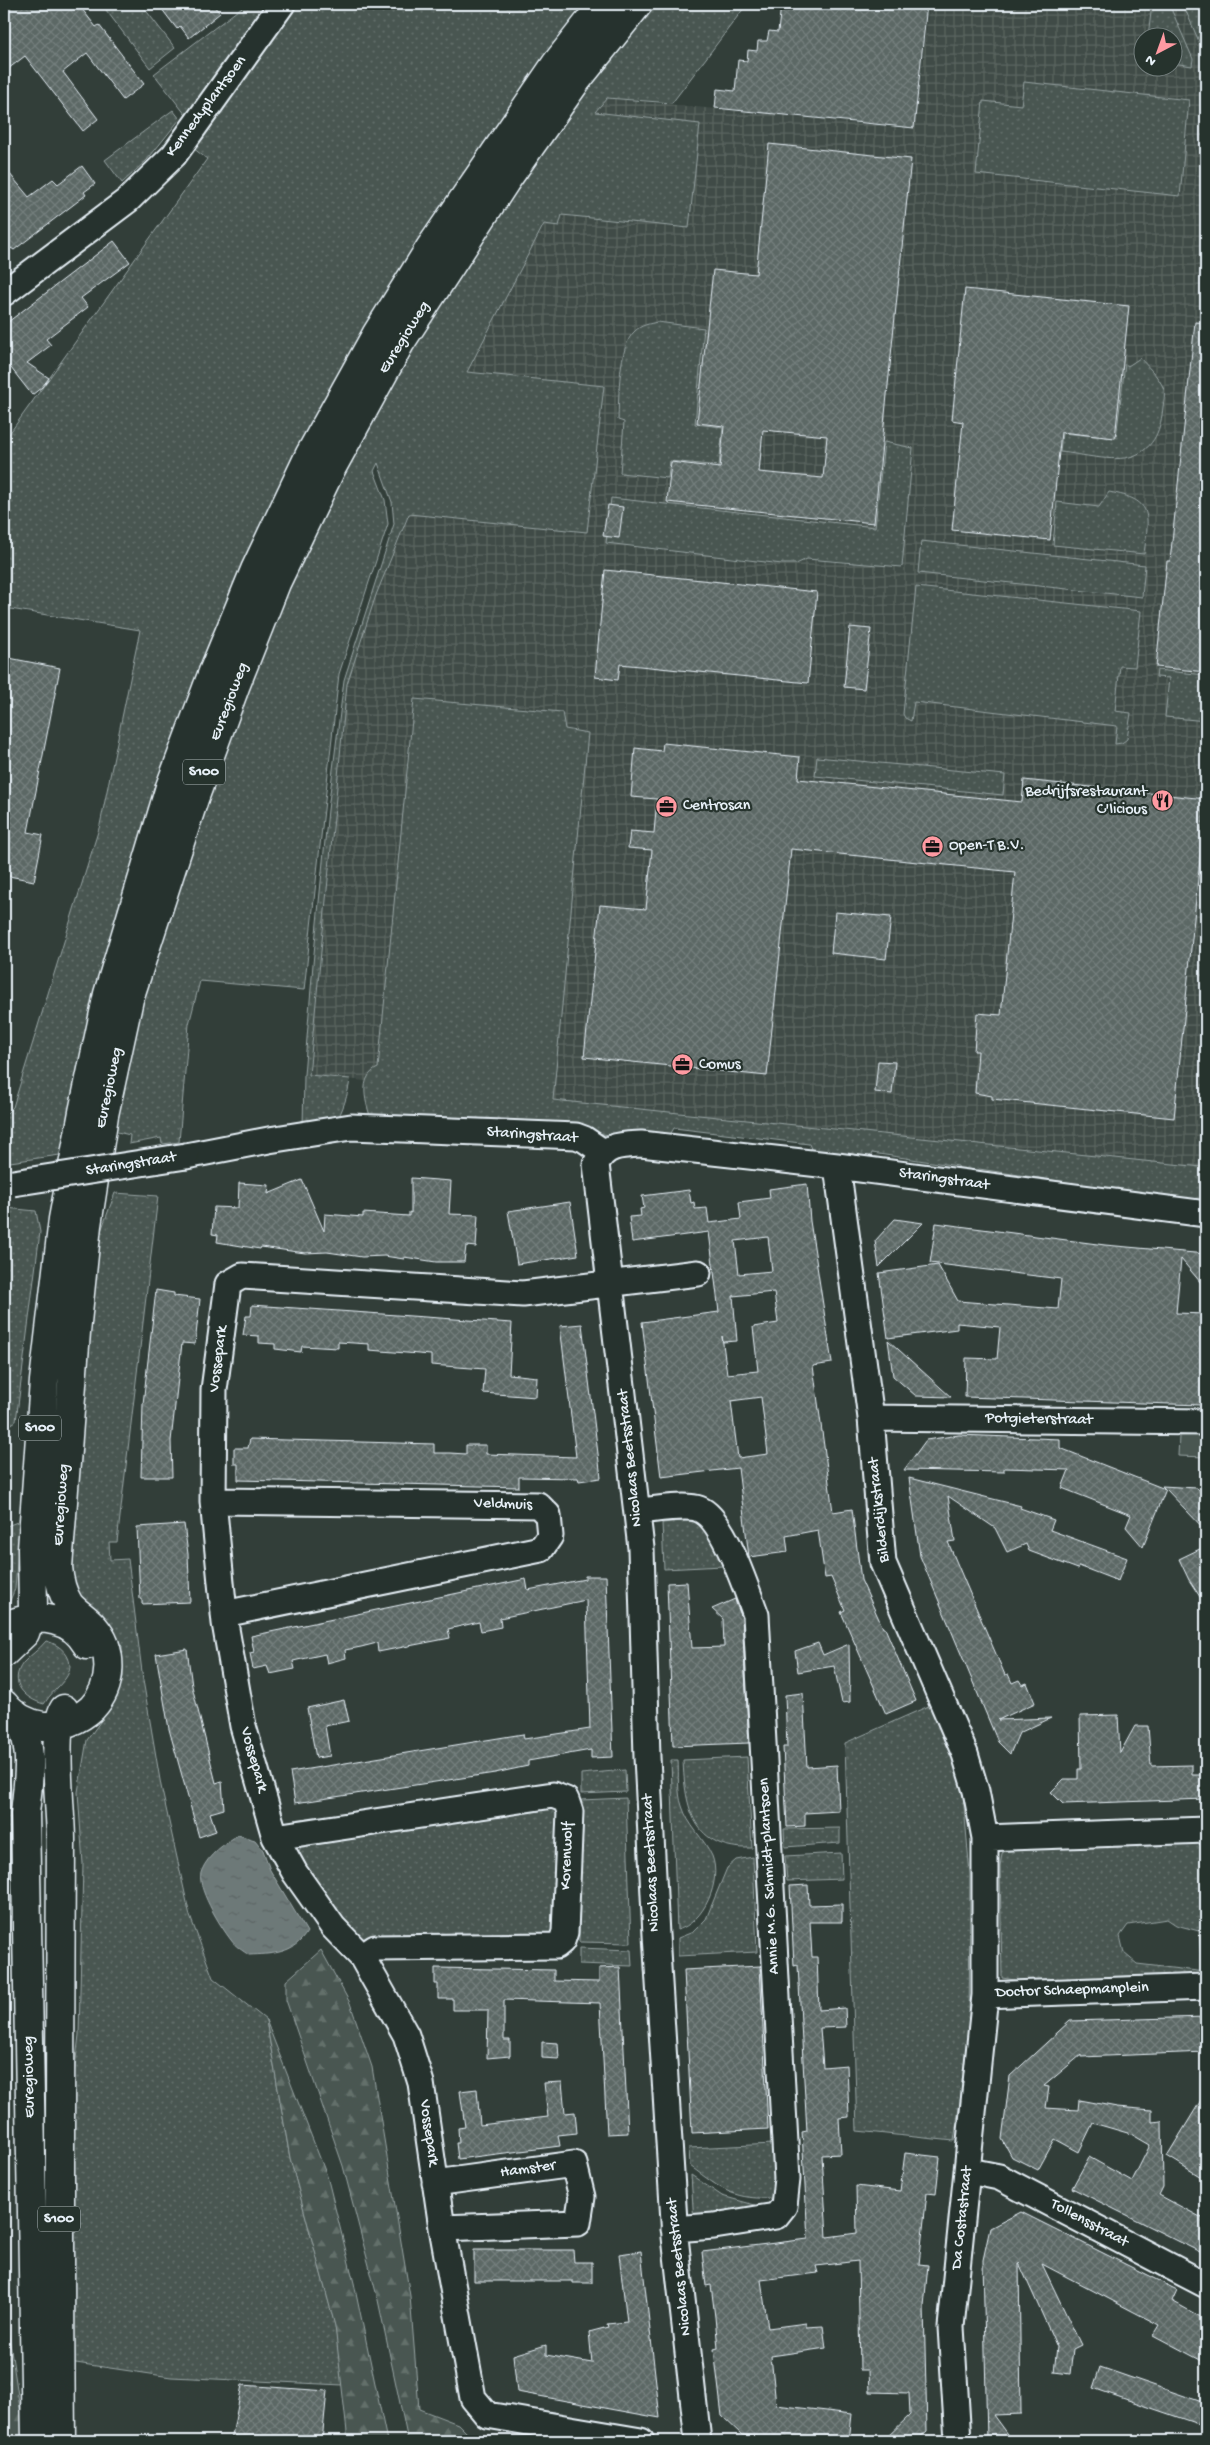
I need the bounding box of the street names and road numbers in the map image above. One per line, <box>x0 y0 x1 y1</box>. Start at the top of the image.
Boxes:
street label: Kennedyplantsoen <box>163 52 252 162</box>
street label: Euregioweg <box>375 298 435 378</box>
street label: Euregioweg <box>206 660 254 744</box>
road number: S100 <box>183 760 225 784</box>
street label: Euregioweg <box>92 1046 128 1130</box>
street label: Staringstraat <box>486 1123 580 1149</box>
street label: Staringstraat <box>85 1148 179 1182</box>
street label: Staringstraat <box>898 1164 992 1196</box>
street label: Vossepark <box>205 1323 233 1394</box>
street label: Nicolaas Beetsstraat <box>614 1387 648 1528</box>
street label: Potgieterstraat <box>984 1410 1094 1430</box>
road number: S100 <box>19 1416 61 1440</box>
street label: Bilderdijkstraat <box>865 1455 895 1564</box>
street label: Euregioweg <box>50 1463 74 1547</box>
street label: Veldmuis <box>473 1494 534 1516</box>
street label: Vossepark <box>234 1724 272 1797</box>
street label: Annie M.G. Schmidt-plantsoen <box>755 1777 785 1975</box>
street label: Nicolaas Beetsstraat <box>639 1792 665 1932</box>
street label: Korenwolf <box>557 1821 579 1890</box>
street label: Doctor Schaepmanplein <box>994 1979 1149 2003</box>
street label: Euregioweg <box>20 2036 40 2118</box>
street label: Vossepark <box>414 2098 442 2169</box>
street label: Hamster <box>499 2157 558 2183</box>
street label: Da Costastraat <box>948 2164 978 2272</box>
street label: Tollensstraat <box>1046 2195 1133 2253</box>
street label: Nicolaas Beetsstraat <box>663 2196 697 2337</box>
road number: S100 <box>38 2206 80 2232</box>

